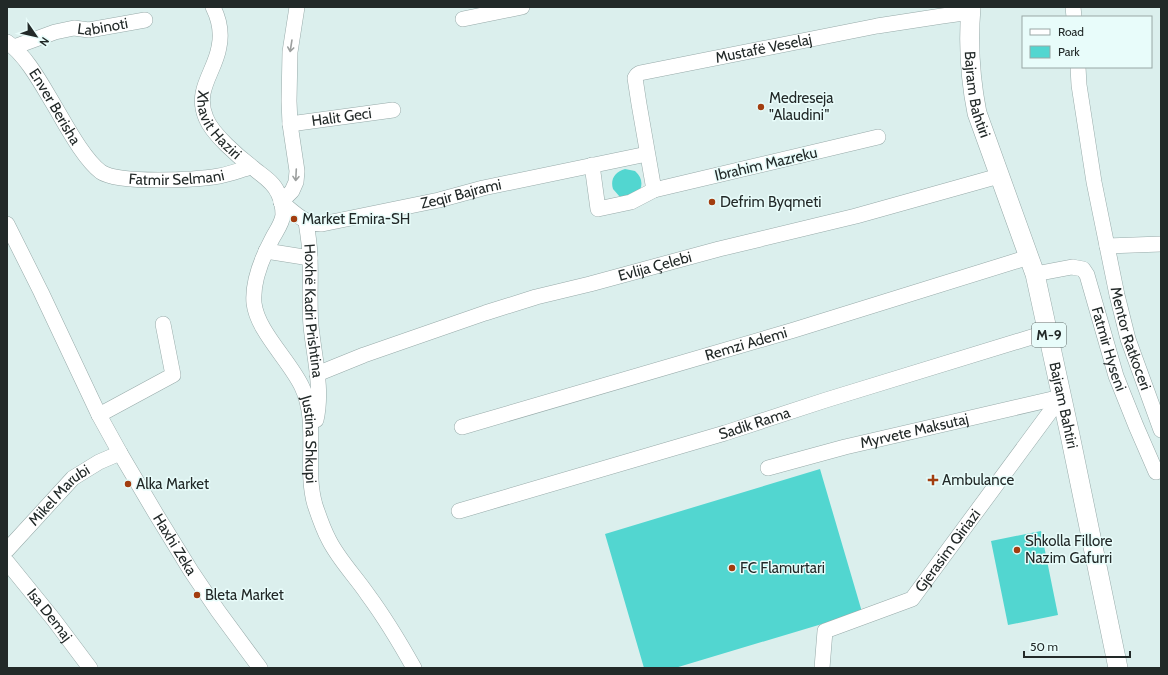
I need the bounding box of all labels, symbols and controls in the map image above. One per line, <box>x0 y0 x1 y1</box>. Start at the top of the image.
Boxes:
street label: Labinoti <box>76 14 129 39</box>
north arrow <box>16 16 56 56</box>
legend <box>1022 16 1152 68</box>
text: Road <box>1058 24 1084 39</box>
street label: Mustafë Veselaj <box>714 30 813 67</box>
text: N <box>36 34 52 49</box>
one-way arrow <box>287 39 295 52</box>
text: Park <box>1058 44 1080 59</box>
street label: Bajram Bahtiri <box>961 51 994 140</box>
street label: Enver Berisha <box>25 65 85 149</box>
street label: Xhavit Haziri <box>193 89 245 163</box>
place label: Medreseja "Alaudini" <box>769 89 834 124</box>
marker: Medreseja "Alaudini" <box>756 102 766 112</box>
street label: Halit Geci <box>310 104 373 130</box>
street label: Ibrahim Mazreku <box>713 143 819 185</box>
street label: Fatmir Selmani <box>128 166 226 189</box>
one-way arrow <box>292 168 300 181</box>
street label: Zeqir Bajrami <box>419 175 503 213</box>
place label: Defrim Byqmeti <box>720 193 821 211</box>
marker: Defrim Byqmeti <box>707 197 717 207</box>
place label: Market Emira-SH <box>302 210 410 228</box>
marker: Market Emira-SH <box>289 214 299 224</box>
street label: Hoxhë Kadri Prishtina <box>300 243 327 379</box>
street label: Evlija Çelebi <box>616 248 694 285</box>
street label: Mentor Ratkoceri <box>1107 285 1155 393</box>
street label: Fatmir Hyseni <box>1088 305 1130 394</box>
street label: Remzi Ademi <box>703 323 789 365</box>
road number: M-9 <box>1032 323 1066 347</box>
street label: Bajram Bahtiri <box>1045 360 1082 450</box>
street label: Justina Shkupi <box>297 392 320 484</box>
street label: Sadik Rama <box>716 403 793 443</box>
street label: Myrvete Maksutaj <box>858 410 970 452</box>
street label: Mikel Marubi <box>25 461 93 529</box>
place label: Ambulance <box>942 471 1014 489</box>
marker: Ambulance <box>927 474 939 486</box>
place label: Alka Market <box>136 475 209 493</box>
marker: Alka Market <box>123 479 133 489</box>
street label: Gjerasim Qiriazi <box>911 506 984 596</box>
street label: Haxhi Zeka <box>149 510 201 579</box>
place label: Shkolla Fillore Nazim Gafurri <box>1025 532 1113 567</box>
marker: Shkolla Fillore Nazim Gafurri <box>1012 545 1022 555</box>
place label: FC Flamurtari <box>740 559 825 577</box>
marker: FC Flamurtari <box>727 563 737 573</box>
street label: Isa Demaj <box>23 585 76 645</box>
place label: Bleta Market <box>205 586 284 604</box>
marker: Bleta Market <box>192 590 202 600</box>
scale bar <box>1024 633 1130 659</box>
text: 50 m <box>1030 639 1058 654</box>

